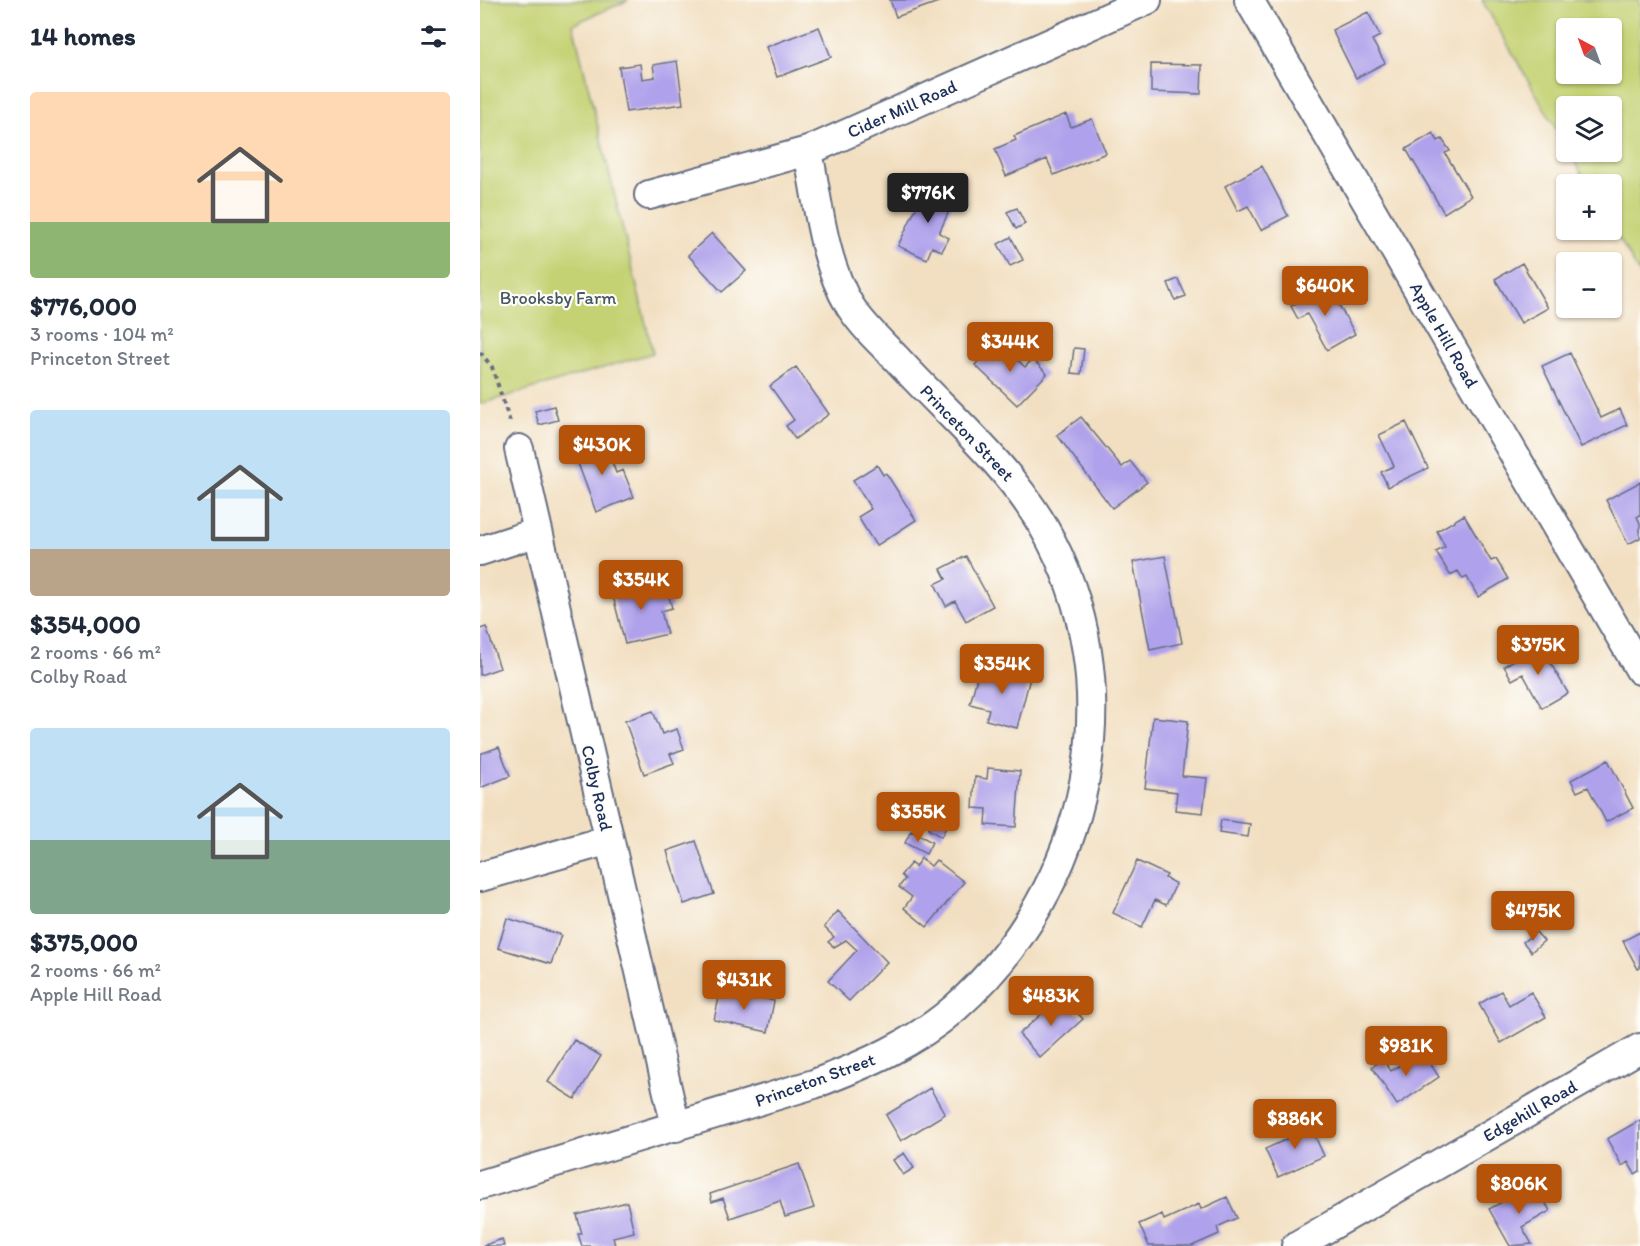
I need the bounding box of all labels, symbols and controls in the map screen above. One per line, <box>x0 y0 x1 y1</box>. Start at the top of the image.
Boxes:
north arrow <box>1556 18 1622 84</box>
map controls <box>1556 18 1622 318</box>
text: 14 homes <box>30 20 136 52</box>
icon: filters <box>417 20 450 53</box>
street label: Cider Mill Road <box>844 75 961 143</box>
button: layers <box>1556 96 1622 162</box>
icon: home <box>186 131 294 239</box>
pin: $776K <box>886 173 970 224</box>
button: + <box>1556 174 1622 240</box>
text: $776K <box>901 180 955 204</box>
button: − <box>1556 252 1622 318</box>
pin: $640K <box>1283 266 1367 317</box>
text: $640K <box>1296 273 1354 297</box>
street label: Apple Hill Road <box>1405 278 1483 392</box>
park label: Brooksby Farm <box>500 287 616 309</box>
text: $776,000 <box>30 290 137 322</box>
text: 3 rooms · 104 m² <box>30 322 174 346</box>
pin: $344K <box>968 322 1052 373</box>
text: $344K <box>981 329 1039 353</box>
text: Princeton Street <box>30 346 170 370</box>
street label: Princeton Street <box>915 380 1019 486</box>
pin: $430K <box>560 425 644 476</box>
text: $430K <box>573 432 631 456</box>
icon: home <box>186 449 294 557</box>
pin: $354K <box>599 560 683 611</box>
text: $354K <box>613 567 669 591</box>
text: $354,000 <box>30 608 141 640</box>
pin: $375K <box>1496 625 1580 676</box>
text: $375K <box>1511 632 1565 656</box>
text: 2 rooms · 66 m² <box>30 640 161 664</box>
pin: $354K <box>960 644 1044 695</box>
text: $354K <box>974 651 1030 675</box>
text: Colby Road <box>30 664 127 688</box>
street label: Colby Road <box>576 743 618 833</box>
icon: home <box>186 767 294 875</box>
pin: $355K <box>876 792 960 843</box>
text: $355K <box>891 799 945 823</box>
pin: $475K <box>1491 891 1575 942</box>
text: $475K <box>1505 898 1561 922</box>
text: $375,000 <box>30 926 138 958</box>
text: 2 rooms · 66 m² <box>30 958 161 982</box>
pin: $431K <box>702 960 786 1011</box>
text: $431K <box>716 967 772 991</box>
pin: $483K <box>1009 976 1093 1027</box>
text: Apple Hill Road <box>30 982 162 1006</box>
text: $483K <box>1023 983 1079 1007</box>
pin: $981K <box>1364 1026 1448 1077</box>
text: $981K <box>1379 1033 1433 1057</box>
street label: Princeton Street <box>752 1048 878 1112</box>
street label: Edgehill Road <box>1479 1075 1581 1147</box>
pin: $886K <box>1253 1099 1337 1150</box>
text: $886K <box>1267 1106 1323 1130</box>
pin: $806K <box>1477 1164 1561 1215</box>
text: $806K <box>1491 1171 1547 1195</box>

